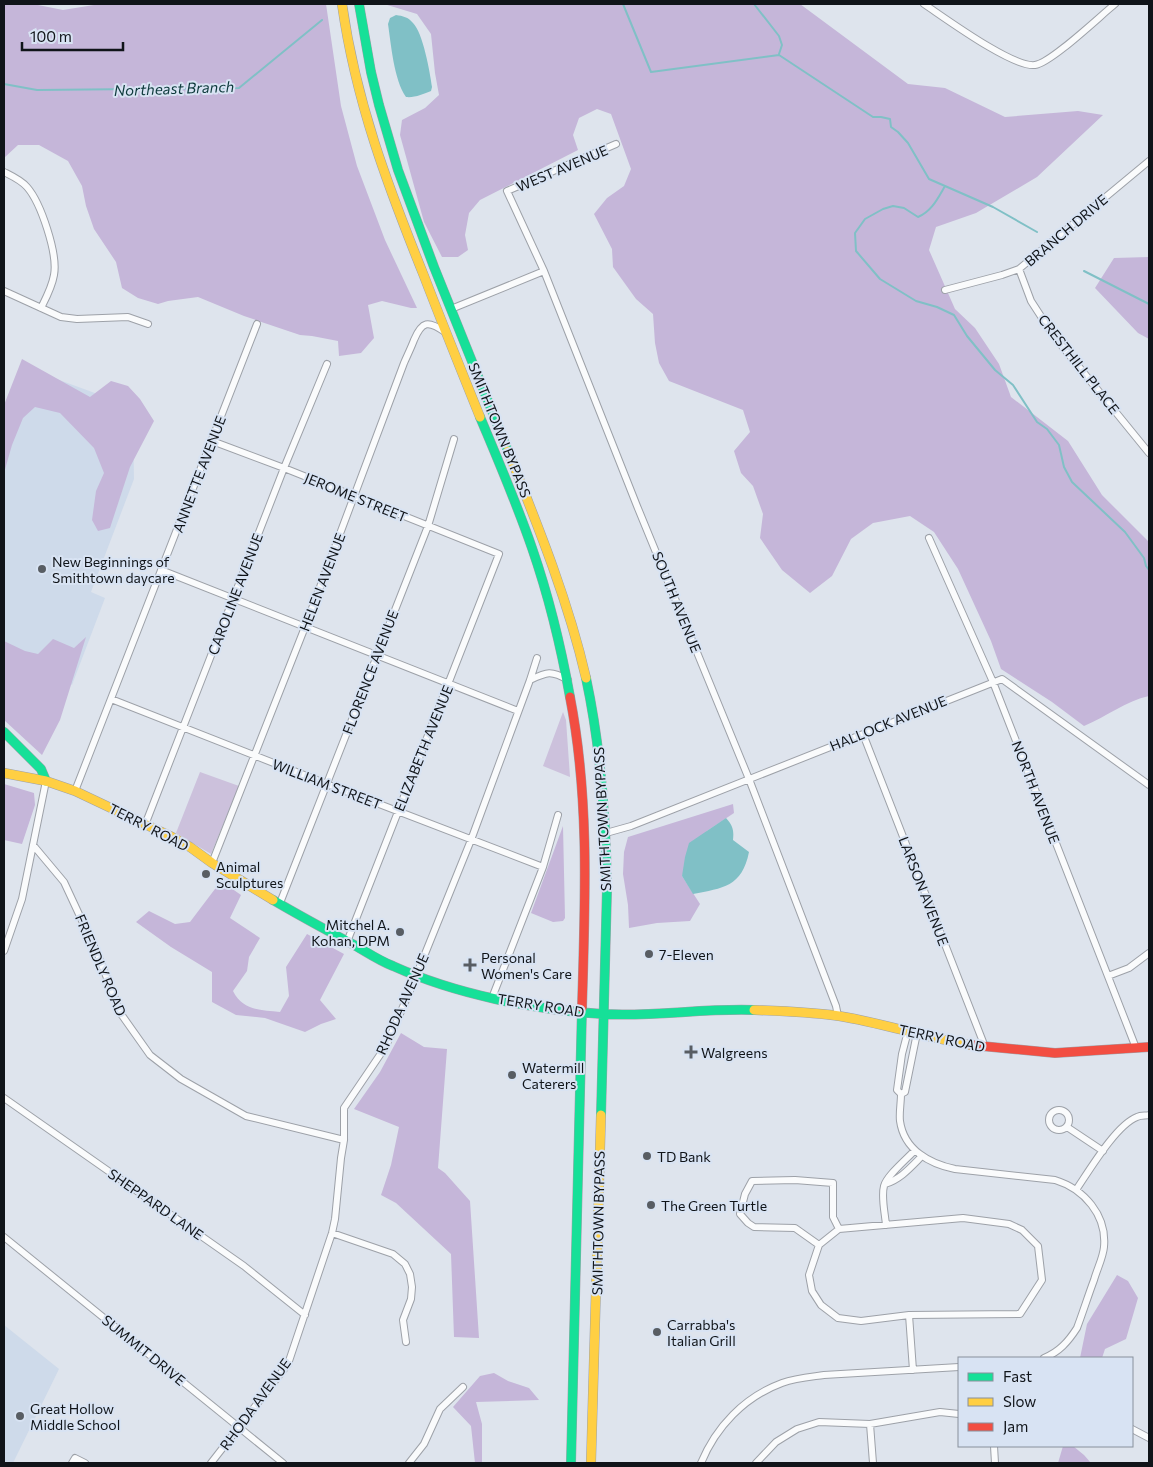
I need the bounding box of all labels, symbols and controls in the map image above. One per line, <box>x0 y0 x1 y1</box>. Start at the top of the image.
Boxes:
scale bar <box>22 20 124 52</box>
text: 100 m <box>30 27 72 45</box>
water label: Northeast Branch <box>113 77 235 99</box>
street label: WEST AVENUE <box>514 141 610 195</box>
street label: BRANCH DRIVE <box>1021 190 1111 270</box>
street label: CRESTHILL PLACE <box>1035 311 1123 417</box>
street label: SMITHTOWN BYPASS <box>465 360 535 500</box>
street label: ANNETTE AVENUE <box>169 413 229 535</box>
street label: JEROME STREET <box>302 469 410 525</box>
street label: HELEN AVENUE <box>295 530 349 634</box>
street label: CAROLINE AVENUE <box>204 531 266 657</box>
street label: SOUTH AVENUE <box>649 549 705 655</box>
place label: New Beginnings of Smithtown daycare <box>52 553 175 586</box>
marker: New Beginnings of Smithtown daycare <box>36 563 48 575</box>
street label: FLORENCE AVENUE <box>338 607 402 737</box>
street label: ELIZABETH AVENUE <box>390 682 456 814</box>
street label: HALLOCK AVENUE <box>827 692 949 754</box>
street label: NORTH AVENUE <box>1009 738 1063 846</box>
street label: SMITHTOWN BYPASS <box>590 747 614 891</box>
street label: WILLIAM STREET <box>270 755 384 813</box>
street label: TERRY ROAD <box>106 800 192 854</box>
street label: LARSON AVENUE <box>895 834 953 948</box>
place label: Animal Sculptures <box>216 858 283 891</box>
marker: Animal Sculptures <box>200 868 212 880</box>
street label: FRIENDLY ROAD <box>72 912 130 1018</box>
place label: Mitchel A. Kohan, DPM <box>311 916 390 949</box>
marker: Mitchel A. Kohan, DPM <box>394 926 406 938</box>
place label: 7-Eleven <box>659 946 714 963</box>
marker: 7-Eleven <box>643 948 655 960</box>
place label: Personal Women's Care <box>481 949 572 982</box>
street label: RHODA AVENUE <box>372 951 432 1057</box>
marker: Personal Women's Care <box>463 958 477 972</box>
street label: TERRY ROAD <box>496 990 586 1020</box>
street label: TERRY ROAD <box>897 1021 987 1055</box>
place label: Walgreens <box>701 1044 768 1061</box>
marker: Walgreens <box>685 1046 697 1058</box>
place label: Watermill Caterers <box>522 1059 584 1092</box>
marker: Watermill Caterers <box>506 1069 518 1081</box>
place label: TD Bank <box>657 1148 711 1165</box>
marker: TD Bank <box>641 1150 653 1162</box>
street label: SMITHTOWN BYPASS <box>588 1151 608 1295</box>
street label: SHEPPARD LANE <box>105 1165 207 1243</box>
place label: The Green Turtle <box>661 1197 767 1214</box>
marker: The Green Turtle <box>645 1199 657 1211</box>
street label: SUMMIT DRIVE <box>99 1311 189 1389</box>
place label: Carrabba's Italian Grill <box>667 1316 736 1349</box>
marker: Carrabba's Italian Grill <box>651 1326 663 1338</box>
street label: RHODA AVENUE <box>216 1355 294 1453</box>
legend <box>958 1357 1133 1447</box>
text: Fast <box>1003 1367 1032 1385</box>
text: Slow <box>1003 1392 1036 1410</box>
place label: Great Hollow Middle School <box>30 1400 120 1433</box>
marker: Great Hollow Middle School <box>14 1410 26 1422</box>
text: Jam <box>1003 1417 1028 1435</box>

